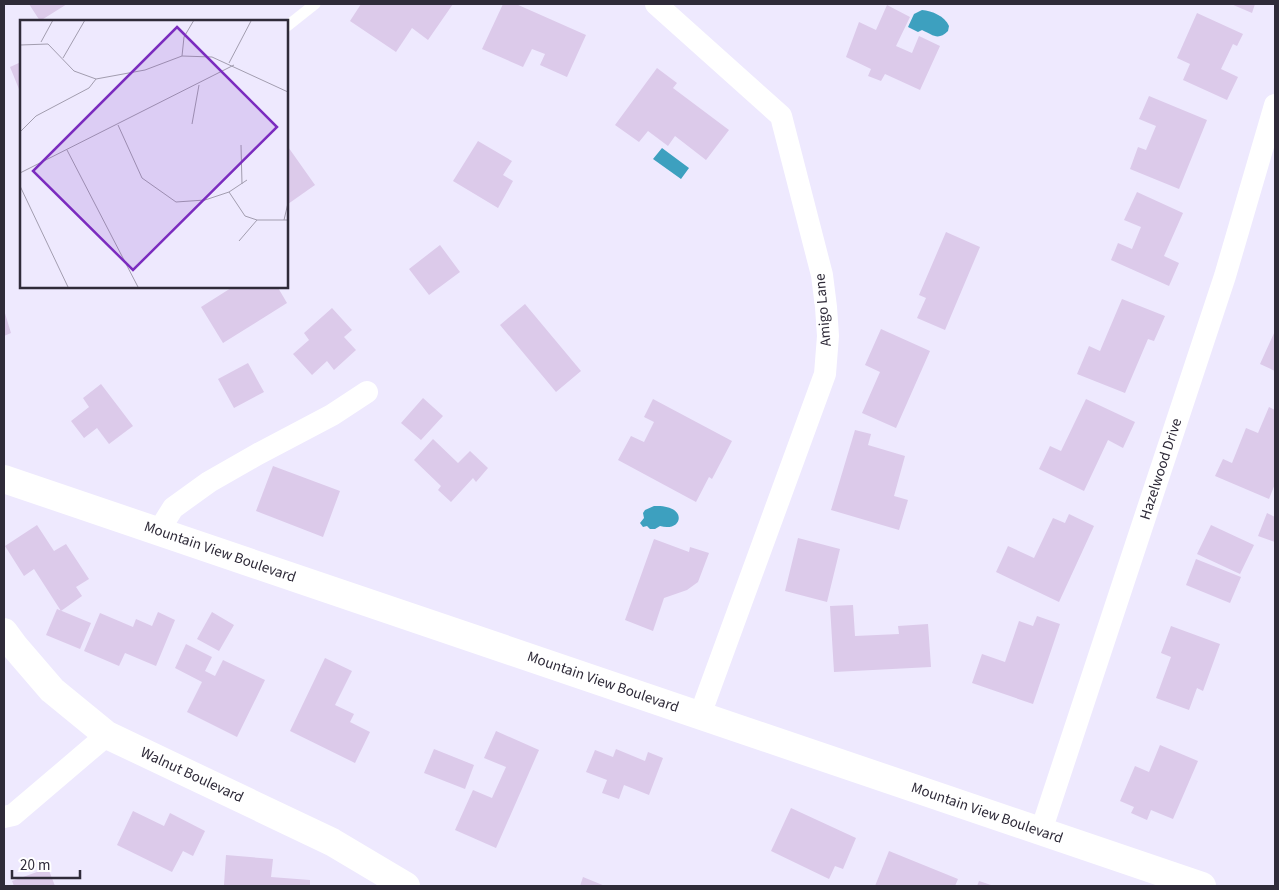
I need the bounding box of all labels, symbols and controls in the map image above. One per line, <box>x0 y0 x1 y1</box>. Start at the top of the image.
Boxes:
inset map <box>20 20 288 288</box>
street label: Amigo Lane <box>809 273 837 347</box>
street label: Hazelwood Drive <box>1135 416 1187 522</box>
street label: Mountain View Boulevard <box>141 516 299 588</box>
street label: Mountain View Boulevard <box>524 646 682 718</box>
street label: Walnut Boulevard <box>137 742 247 808</box>
street label: Mountain View Boulevard <box>908 777 1066 849</box>
scale bar <box>12 848 80 880</box>
text: 20 m <box>20 855 50 876</box>

